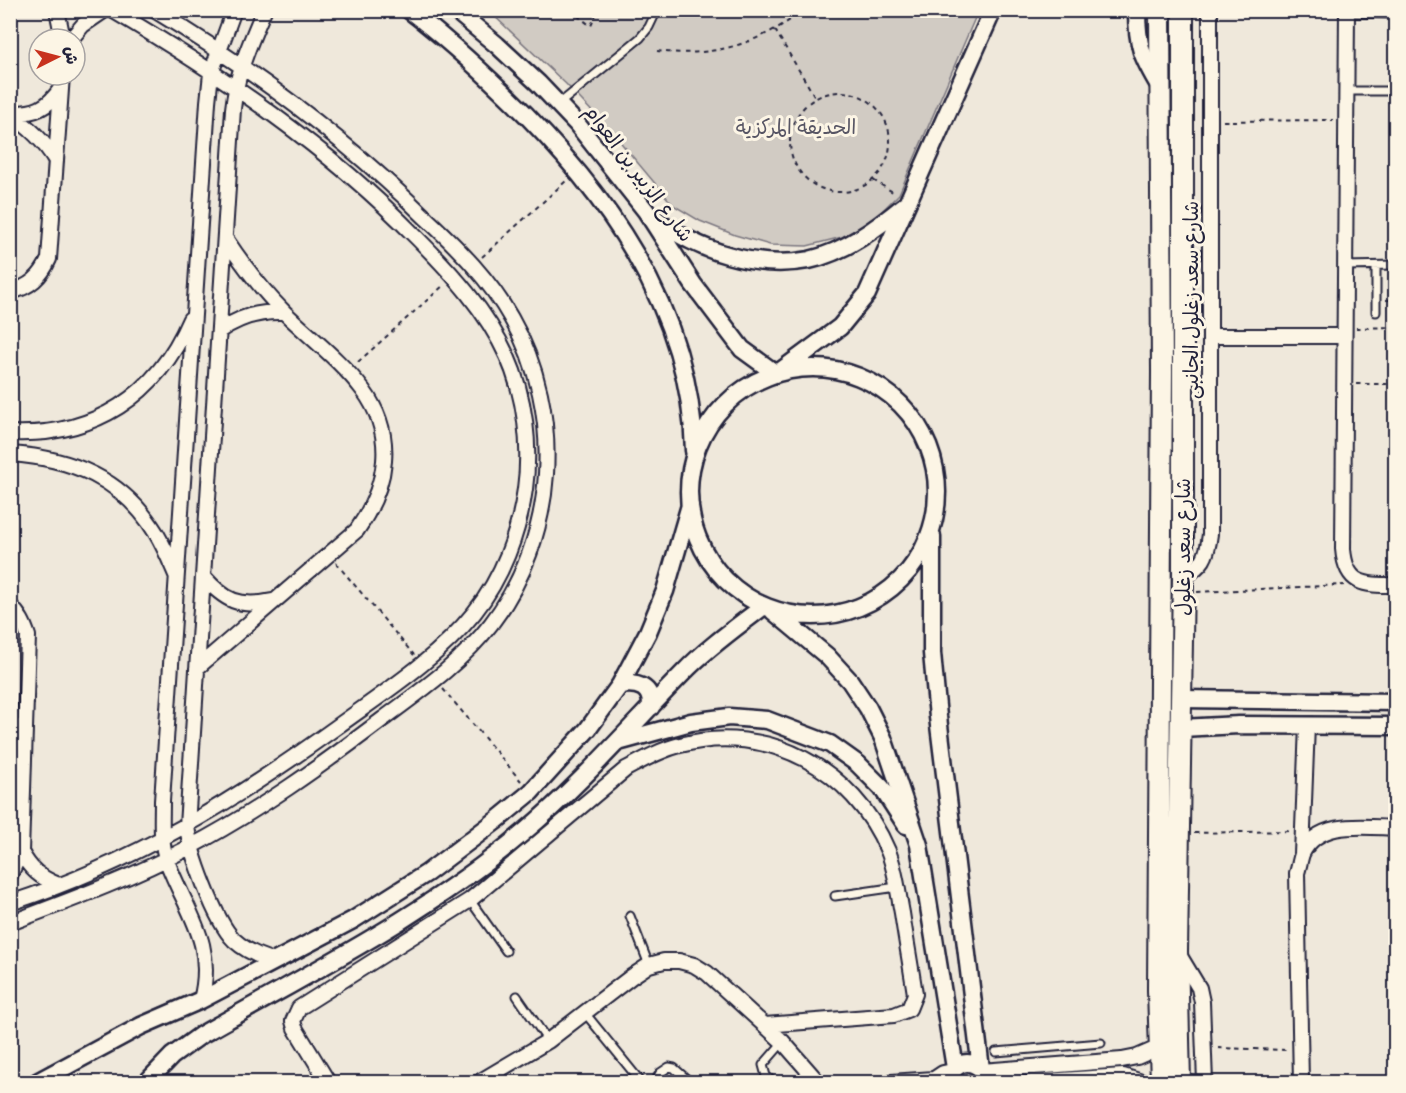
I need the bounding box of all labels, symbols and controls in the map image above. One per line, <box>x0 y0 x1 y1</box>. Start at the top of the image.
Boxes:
north arrow <box>27 27 87 87</box>
text: ش <box>59 46 82 65</box>
street label: شارع الزبير بن العوام <box>576 100 698 249</box>
park label: الحديقة المركزية <box>736 115 856 142</box>
street label: شارع سعد زغلول الجانبى <box>1179 201 1206 399</box>
street label: شارع سعد زغلول <box>1171 478 1198 616</box>

